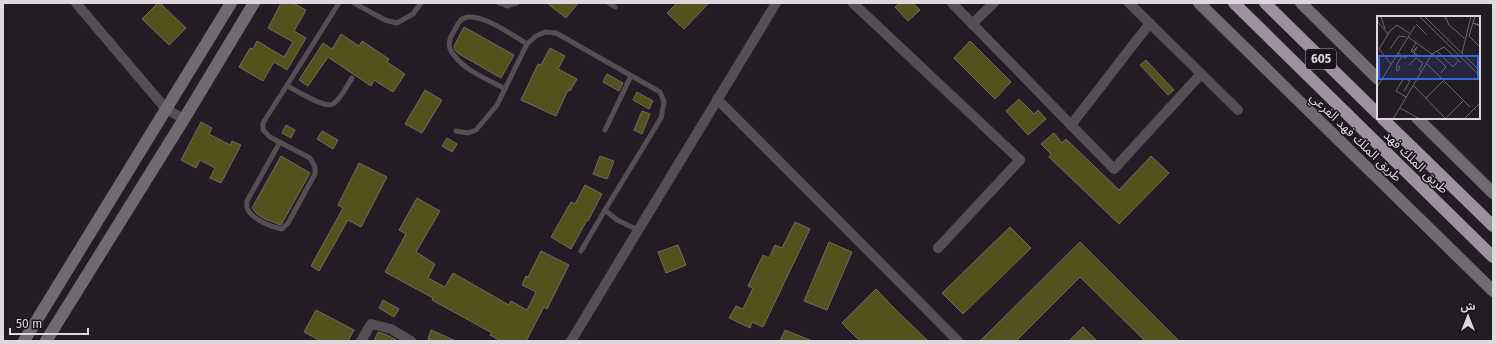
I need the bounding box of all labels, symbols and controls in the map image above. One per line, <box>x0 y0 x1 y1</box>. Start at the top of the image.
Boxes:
inset map <box>1377 16 1480 119</box>
road number: 605 <box>1306 49 1336 69</box>
street label: طريق الملك فهد الفرعي <box>1305 89 1405 187</box>
street label: طريق الملك فهد <box>1380 127 1452 197</box>
north arrow <box>1448 296 1488 336</box>
text: ش <box>1460 300 1476 313</box>
scale bar <box>10 310 88 336</box>
text: 50 m <box>16 317 42 331</box>

